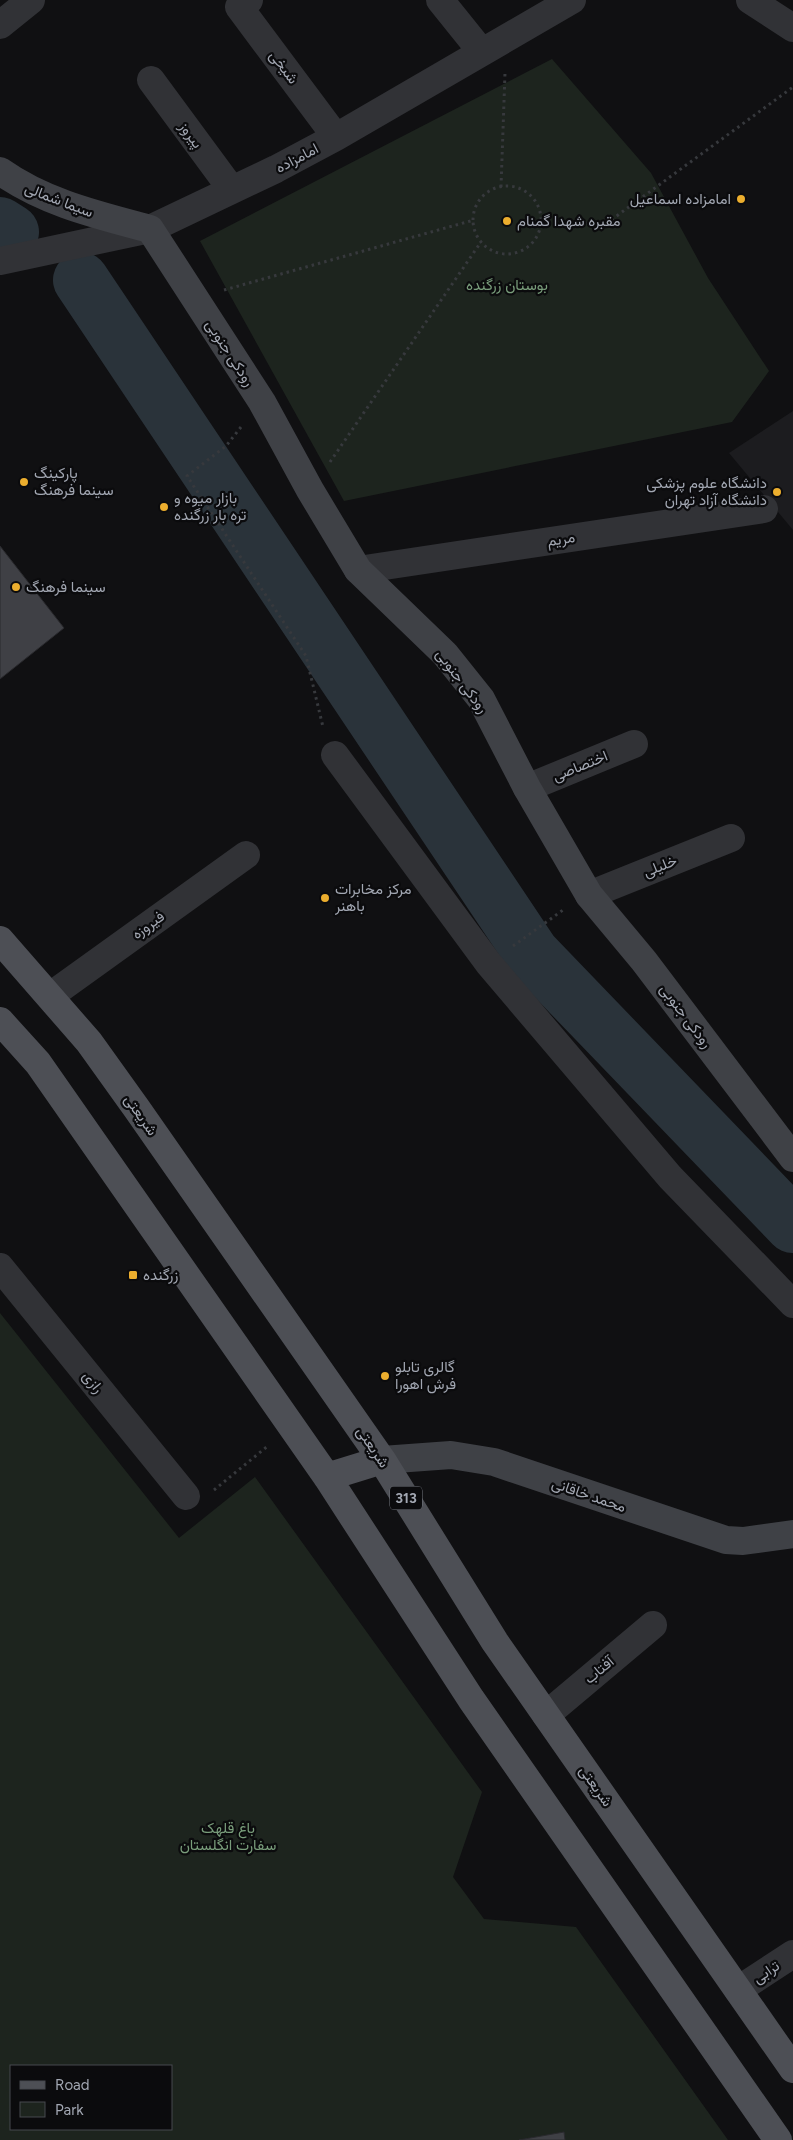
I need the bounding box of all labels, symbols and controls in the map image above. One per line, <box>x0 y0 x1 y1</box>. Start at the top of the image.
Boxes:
street label: شیخی <box>265 47 302 88</box>
street label: پیروز <box>174 117 207 152</box>
street label: امامزاده <box>273 139 321 177</box>
street label: سیما شمالی <box>22 179 96 222</box>
place label: امامزاده اسماعیل <box>630 190 731 208</box>
marker: امامزاده اسماعیل <box>735 193 747 205</box>
place label: مقبره شهدا گمنام <box>517 212 621 231</box>
marker: مقبره شهدا گمنام <box>501 215 513 227</box>
park label: بوستان زرگنده <box>466 276 548 294</box>
street label: رودکی جنوبی <box>201 316 258 390</box>
place label: پارکینگ سینما فرهنگ <box>34 464 114 499</box>
place label: دانشگاه علوم پزشکی دانشگاه آزاد تهران <box>646 474 767 509</box>
marker: پارکینگ سینما فرهنگ <box>18 476 30 488</box>
marker: دانشگاه علوم پزشکی دانشگاه آزاد تهران <box>771 486 783 498</box>
place label: بازار میوه و تره بار زرگنده <box>174 489 247 524</box>
marker: بازار میوه و تره بار زرگنده <box>158 501 170 513</box>
street label: مریم <box>546 528 576 551</box>
place label: سینما فرهنگ <box>26 578 106 596</box>
marker: سینما فرهنگ <box>10 581 22 593</box>
street label: رودکی جنوبی <box>431 645 492 717</box>
street label: اختصاصی <box>550 747 611 786</box>
street label: خلیلی <box>641 851 680 882</box>
place label: مرکز مخابرات باهنر <box>334 880 412 915</box>
marker: مرکز مخابرات باهنر <box>319 892 331 904</box>
street label: فیروزه <box>128 907 168 943</box>
street label: رودکی جنوبی <box>655 980 716 1052</box>
street label: شریعتی <box>120 1091 162 1140</box>
place label: زرگنده <box>143 1266 178 1284</box>
marker: زرگنده <box>127 1269 139 1281</box>
place label: گالری تابلو فرش اهورا <box>395 1358 456 1394</box>
street label: رازی <box>78 1367 107 1397</box>
marker: گالری تابلو فرش اهورا <box>379 1370 391 1382</box>
street label: شریعتی <box>352 1423 393 1472</box>
street label: محمد خاقانی <box>549 1474 628 1517</box>
road number: 313 <box>390 1486 422 1510</box>
street label: آفتاب <box>581 1651 619 1688</box>
street label: شریعتی <box>575 1762 617 1811</box>
park label: باغ قلهک سفارت انگلستان <box>180 1819 277 1854</box>
street label: ترابی <box>749 1956 784 1988</box>
legend <box>10 2065 172 2130</box>
text: Road <box>55 2076 90 2094</box>
text: Park <box>55 2101 84 2119</box>

